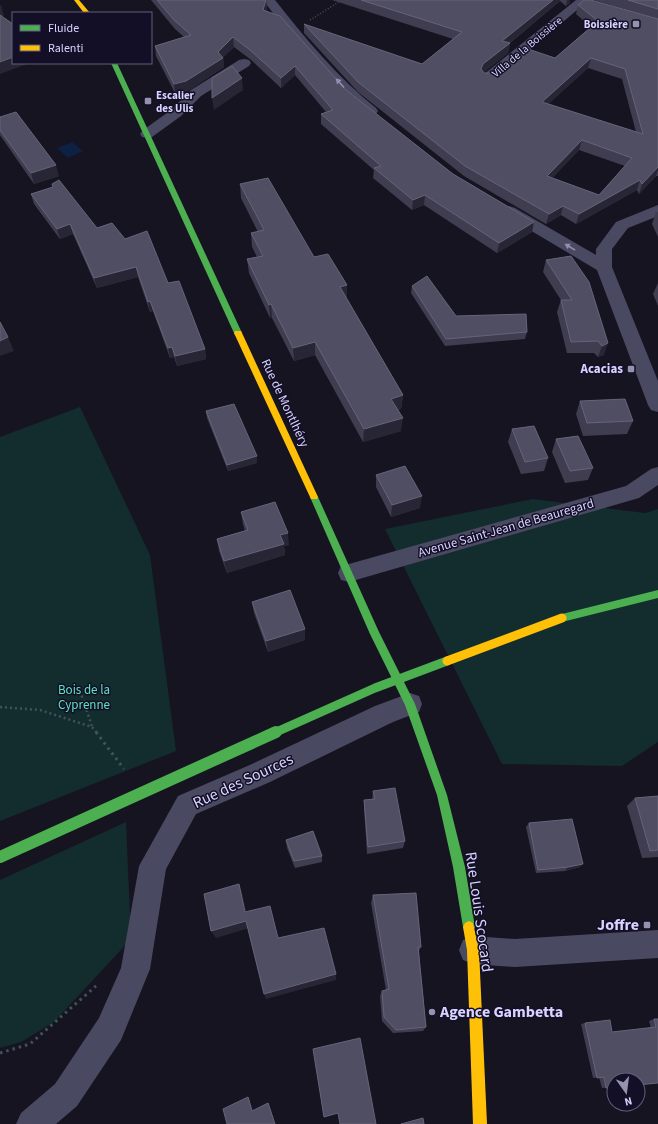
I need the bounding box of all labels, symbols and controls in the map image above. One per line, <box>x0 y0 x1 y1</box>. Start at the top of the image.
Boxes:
legend <box>12 12 152 64</box>
street label: Villa de la Boissière <box>489 13 566 81</box>
place label: Boissière <box>584 17 628 32</box>
marker: Boissière <box>631 19 641 29</box>
text: Fluide <box>48 20 79 37</box>
text: Ralenti <box>48 40 83 57</box>
one-way arrow <box>335 78 345 88</box>
place label: Escalier des Ulis <box>156 88 195 116</box>
marker: Escalier des Ulis <box>143 96 153 106</box>
one-way arrow <box>564 244 576 251</box>
street label: Rue de Montlhéry <box>257 356 313 450</box>
place label: Acacias <box>579 360 623 378</box>
marker: Acacias <box>626 364 636 374</box>
street label: Avenue Saint-Jean de Beauregard <box>416 494 596 562</box>
park label: Bois de la Cyprenne <box>58 681 110 714</box>
street label: Rue des Sources <box>189 748 297 814</box>
street label: Rue Louis Scocard <box>460 850 498 974</box>
place label: Joffre <box>597 914 639 936</box>
marker: Joffre <box>642 920 652 930</box>
place label: Agence Gambetta <box>439 1001 563 1023</box>
marker: Agence Gambetta <box>427 1007 437 1017</box>
north arrow <box>606 1072 646 1112</box>
text: N <box>623 1093 634 1109</box>

